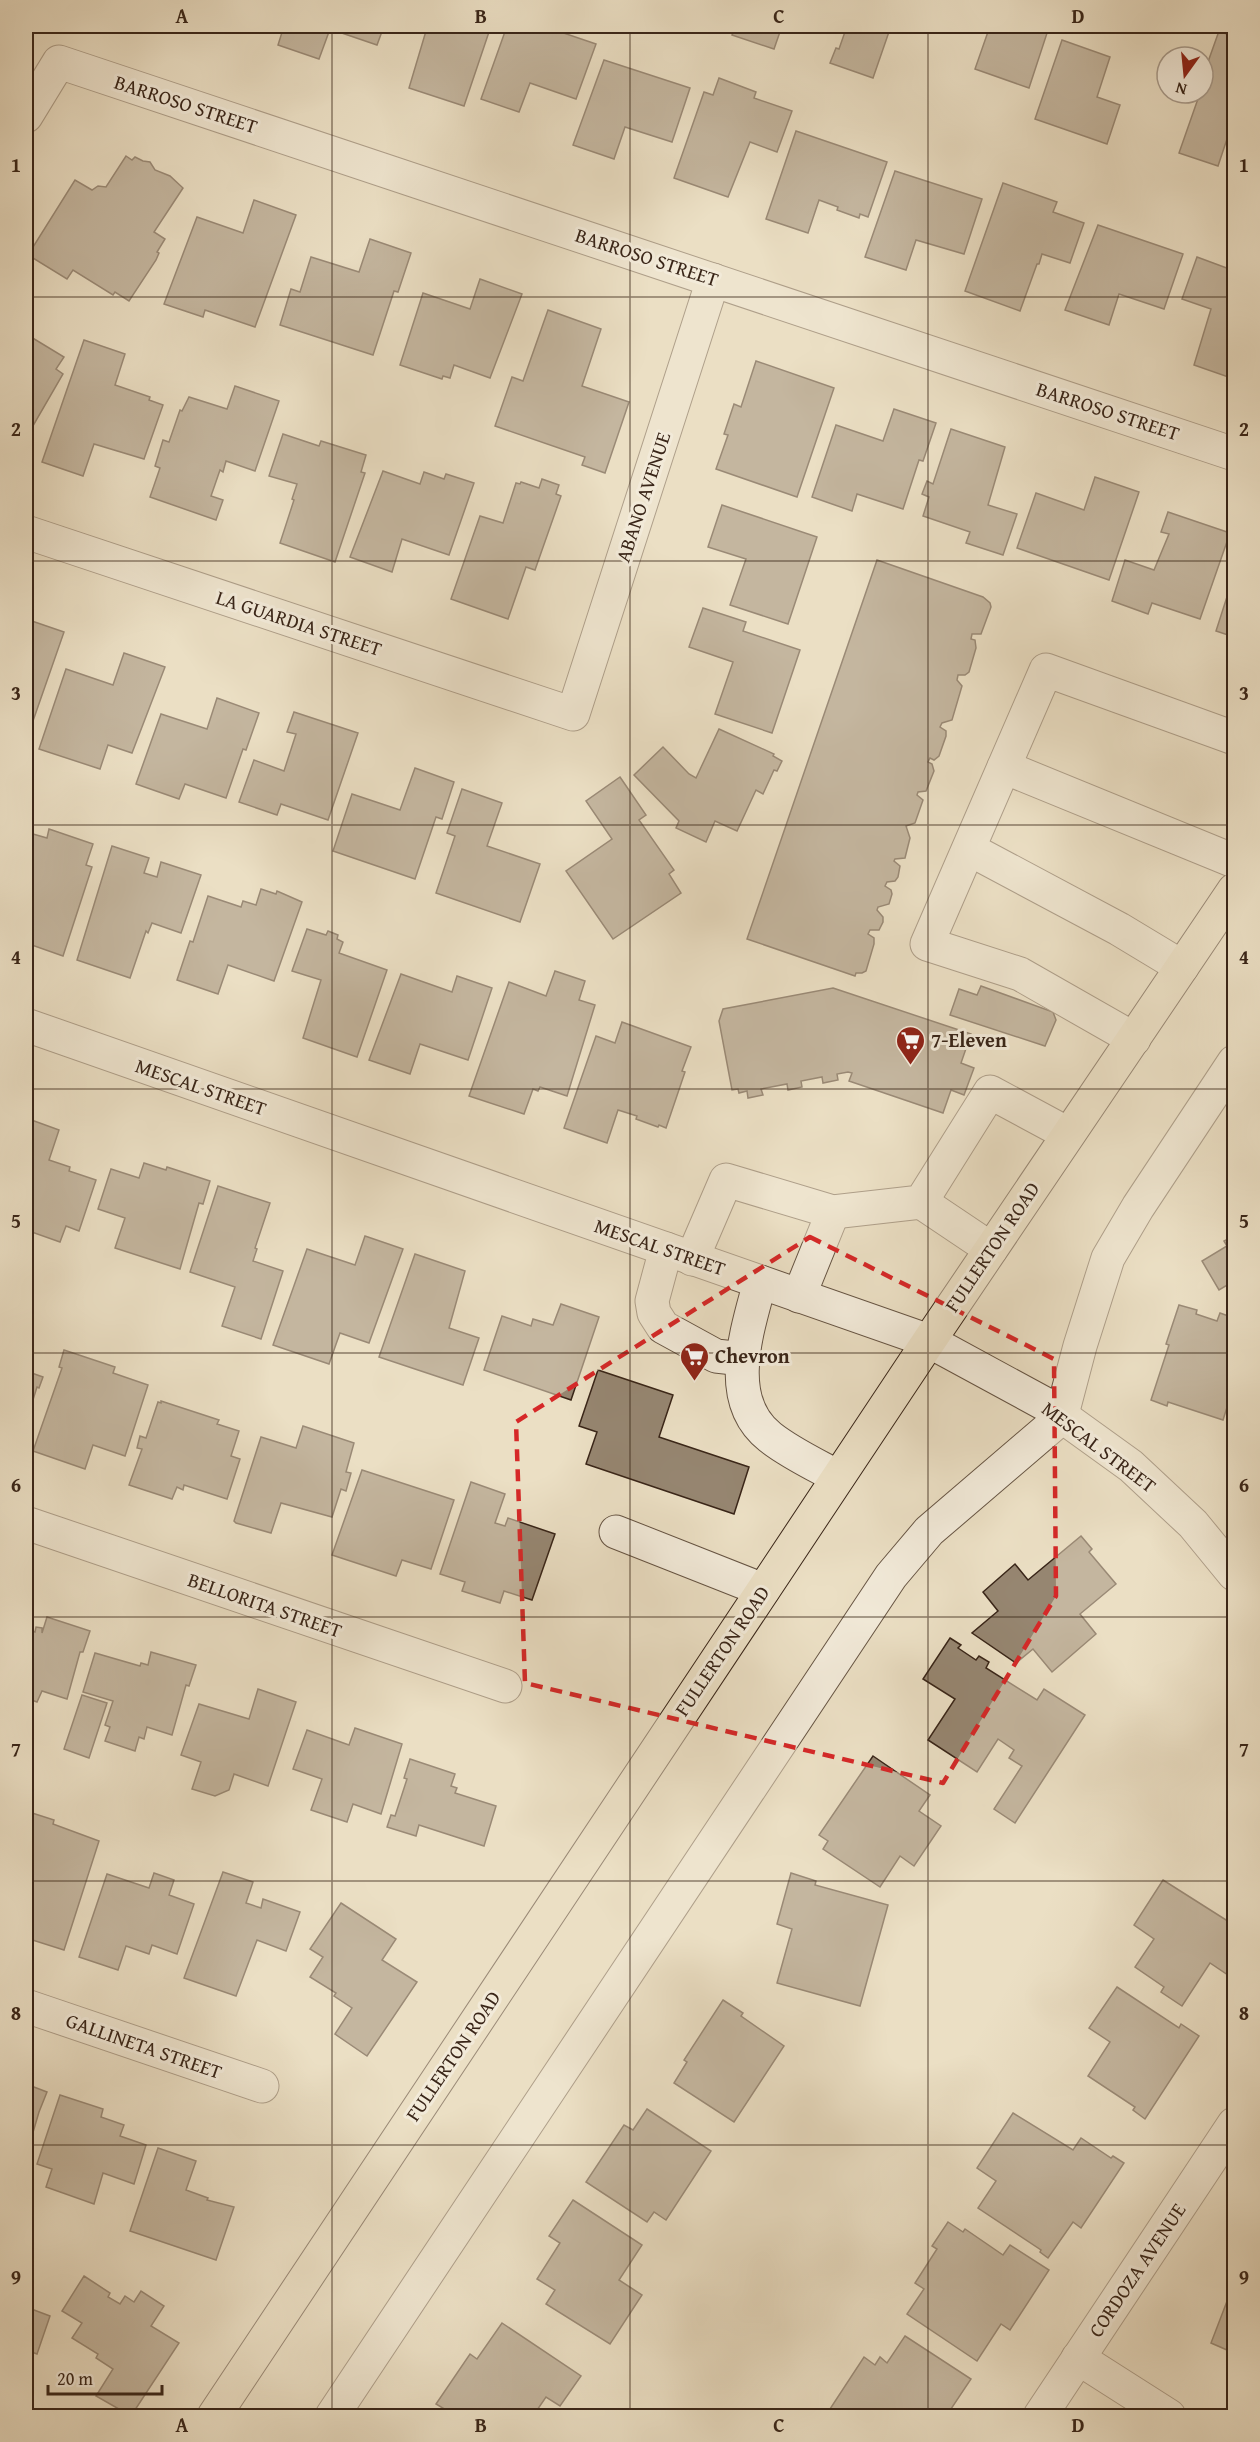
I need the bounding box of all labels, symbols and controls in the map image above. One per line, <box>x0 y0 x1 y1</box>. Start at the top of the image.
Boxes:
text: A <box>176 1 189 30</box>
text: B <box>475 1 487 30</box>
text: C <box>773 1 785 30</box>
text: D <box>1071 1 1085 30</box>
north arrow <box>1155 45 1215 105</box>
street label: BARROSO STREET <box>111 67 261 140</box>
text: N <box>1173 76 1189 102</box>
text: 1 <box>11 150 21 179</box>
text: 1 <box>1239 150 1249 179</box>
street label: BARROSO STREET <box>572 220 722 293</box>
street label: BARROSO STREET <box>1033 374 1183 447</box>
text: 2 <box>11 414 21 443</box>
text: 2 <box>1239 414 1249 443</box>
street label: ABANO AVENUE <box>608 428 677 566</box>
street label: LA GUARDIA STREET <box>213 582 386 663</box>
text: 3 <box>11 678 21 707</box>
text: 3 <box>1239 678 1249 707</box>
text: 4 <box>11 942 21 971</box>
text: 4 <box>1239 942 1249 971</box>
supermarket icon: 7-Eleven <box>894 1024 926 1066</box>
place label: 7-Eleven <box>931 1025 1007 1054</box>
street label: MESCAL STREET <box>132 1051 271 1123</box>
street label: FULLERTON ROAD <box>937 1176 1046 1318</box>
text: 5 <box>11 1206 21 1235</box>
text: 5 <box>1239 1206 1249 1235</box>
street label: MESCAL STREET <box>591 1211 730 1283</box>
supermarket icon: Chevron <box>678 1340 710 1382</box>
place label: Chevron <box>715 1341 790 1370</box>
street label: MESCAL STREET <box>1036 1394 1163 1499</box>
text: 6 <box>11 1470 21 1499</box>
text: 6 <box>1239 1470 1249 1499</box>
street label: BELLORITA STREET <box>184 1565 346 1644</box>
street label: FULLERTON ROAD <box>667 1580 776 1722</box>
text: 7 <box>11 1734 21 1763</box>
text: 7 <box>1239 1734 1249 1763</box>
street label: FULLERTON ROAD <box>398 1985 507 2127</box>
text: 8 <box>11 1998 21 2027</box>
text: 8 <box>1239 1998 1249 2027</box>
street label: GALLINETA STREET <box>62 2005 226 2086</box>
street label: CORDOZA AVENUE <box>1081 2197 1192 2343</box>
text: 9 <box>11 2262 21 2291</box>
text: 9 <box>1239 2262 1249 2291</box>
scale bar <box>48 2358 162 2396</box>
text: 20 m <box>57 2365 93 2392</box>
text: A <box>176 2410 189 2439</box>
text: B <box>475 2410 487 2439</box>
text: C <box>773 2410 785 2439</box>
text: D <box>1071 2410 1085 2439</box>

